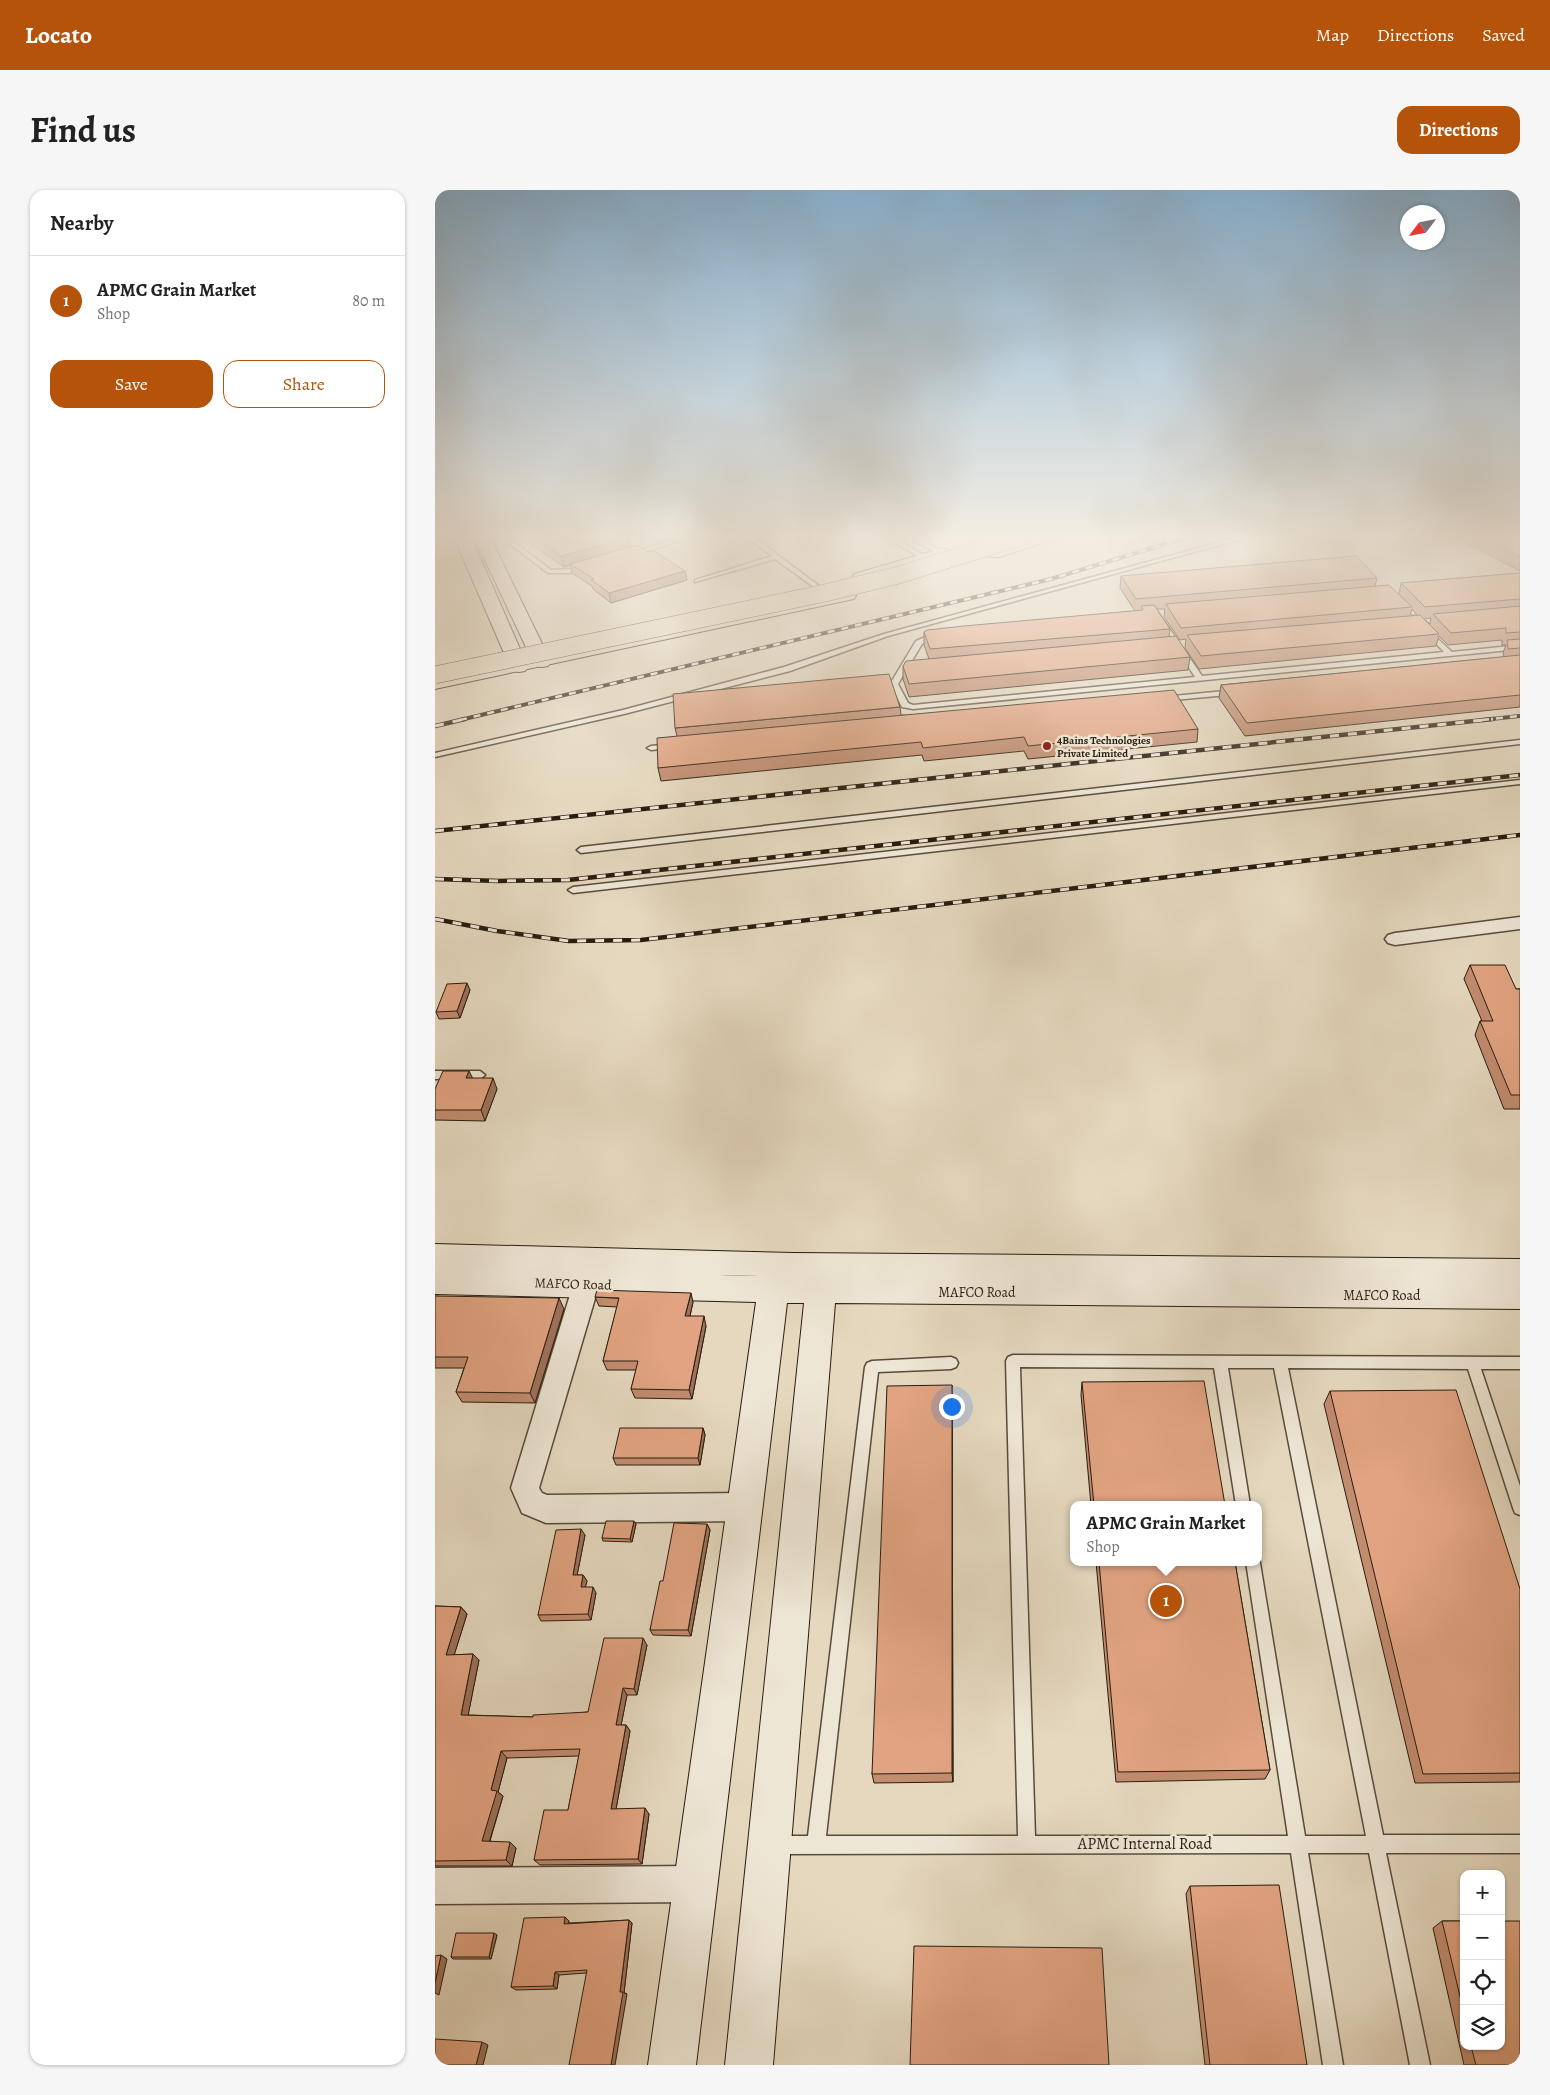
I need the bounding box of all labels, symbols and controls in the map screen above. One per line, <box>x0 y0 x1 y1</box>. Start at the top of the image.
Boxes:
text: Locato <box>25 19 92 51</box>
text: Map <box>1316 23 1349 47</box>
text: Directions <box>1377 23 1454 47</box>
text: Saved <box>1482 23 1525 47</box>
text: Find us <box>30 106 136 154</box>
button: Directions <box>1397 106 1520 154</box>
north arrow <box>1400 205 1445 250</box>
text: Nearby <box>50 209 113 237</box>
text: APMC Grain Market <box>97 277 256 303</box>
text: 1 <box>63 290 69 312</box>
text: 80 m <box>352 290 385 312</box>
text: Shop <box>97 303 130 325</box>
button: Save <box>50 360 213 408</box>
button: Share <box>223 360 385 408</box>
place label: 4Bains Technologies Private Limited <box>1057 733 1151 761</box>
marker: 4Bains Technologies Private Limited <box>1041 740 1053 752</box>
street label: MAFCO Road <box>534 1273 612 1295</box>
street label: MAFCO Road <box>938 1283 1016 1302</box>
street label: MAFCO Road <box>1343 1286 1421 1305</box>
your location <box>939 1394 965 1420</box>
popup <box>1070 1501 1262 1566</box>
text: APMC Grain Market <box>1086 1510 1246 1536</box>
text: Shop <box>1086 1536 1120 1558</box>
pin: 1 <box>1150 1582 1182 1620</box>
street label: APMC Internal Road <box>1077 1833 1213 1855</box>
map controls <box>1460 1870 1505 2050</box>
button: + <box>1460 1870 1505 1915</box>
button: − <box>1460 1915 1505 1960</box>
button: locate <box>1460 1960 1505 2005</box>
button: layers <box>1460 2005 1505 2050</box>

